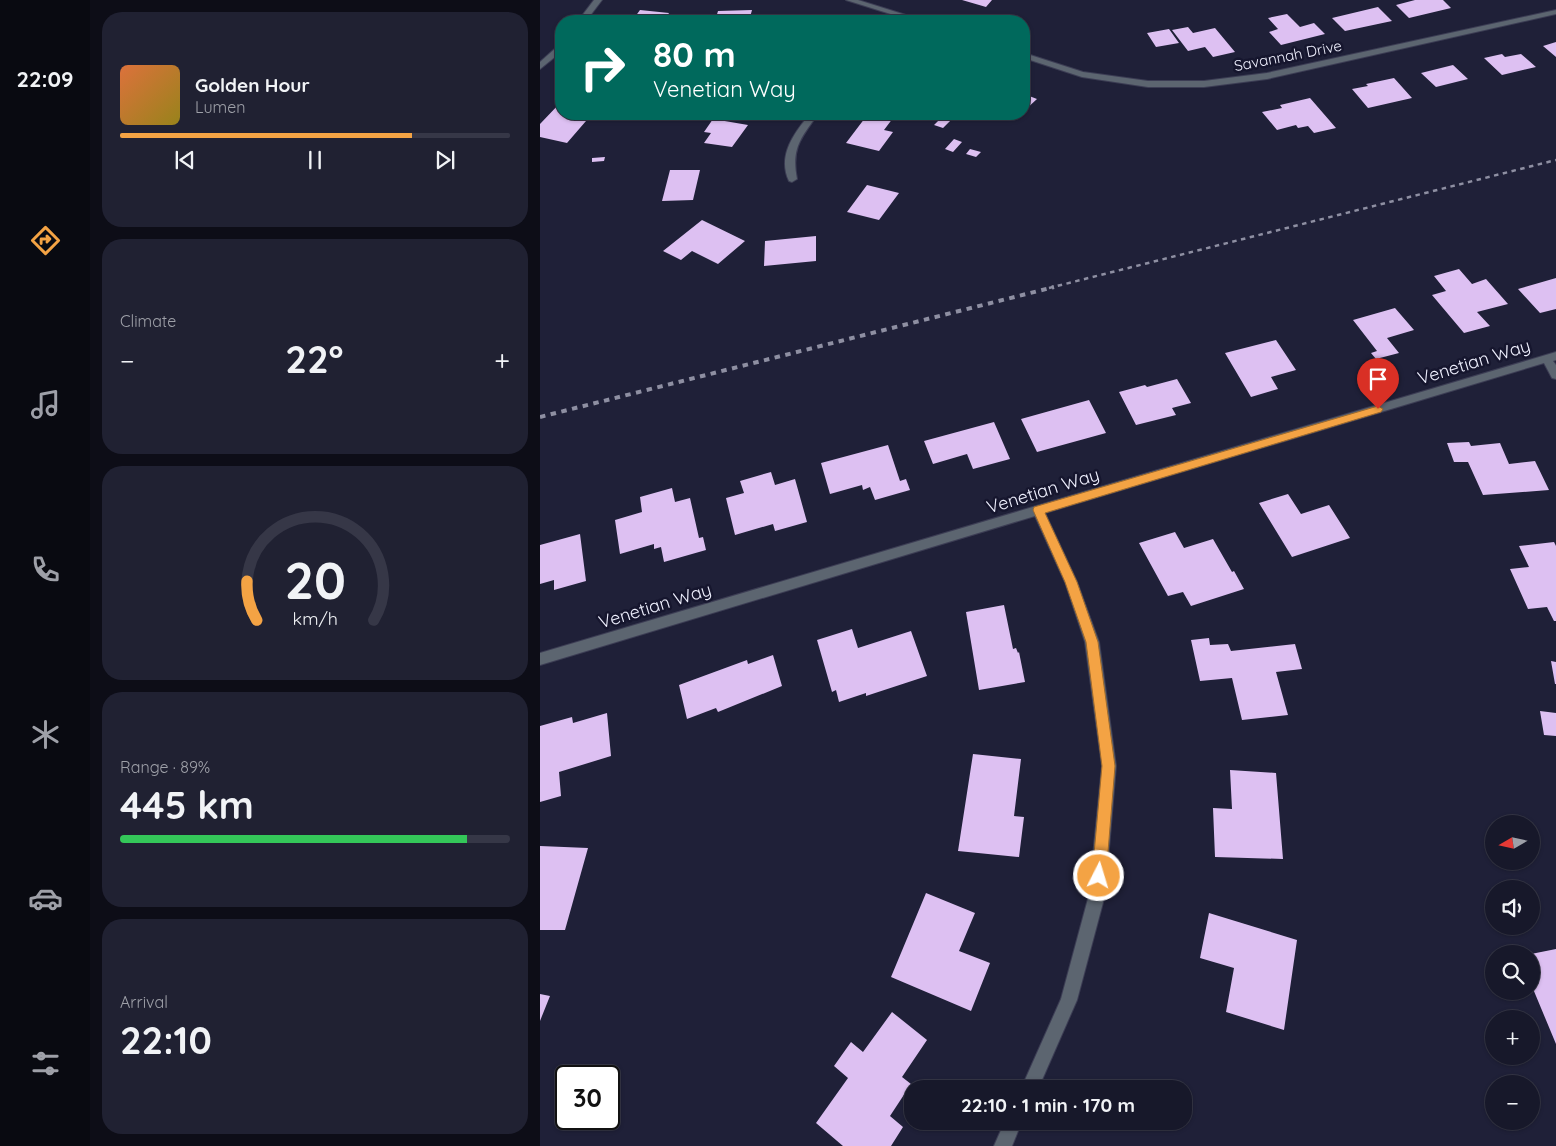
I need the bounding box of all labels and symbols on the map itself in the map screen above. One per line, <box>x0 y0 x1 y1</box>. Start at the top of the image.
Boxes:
street label: Savannah Drive <box>1232 36 1343 75</box>
street label: Venetian Way <box>1415 333 1533 390</box>
pin <box>1357 358 1399 409</box>
street label: Venetian Way <box>984 462 1102 519</box>
street label: Venetian Way <box>596 577 714 634</box>
north arrow <box>1485 815 1540 870</box>
position arrow <box>1072 849 1124 901</box>
speed limit sign: 30 <box>555 1065 620 1130</box>

